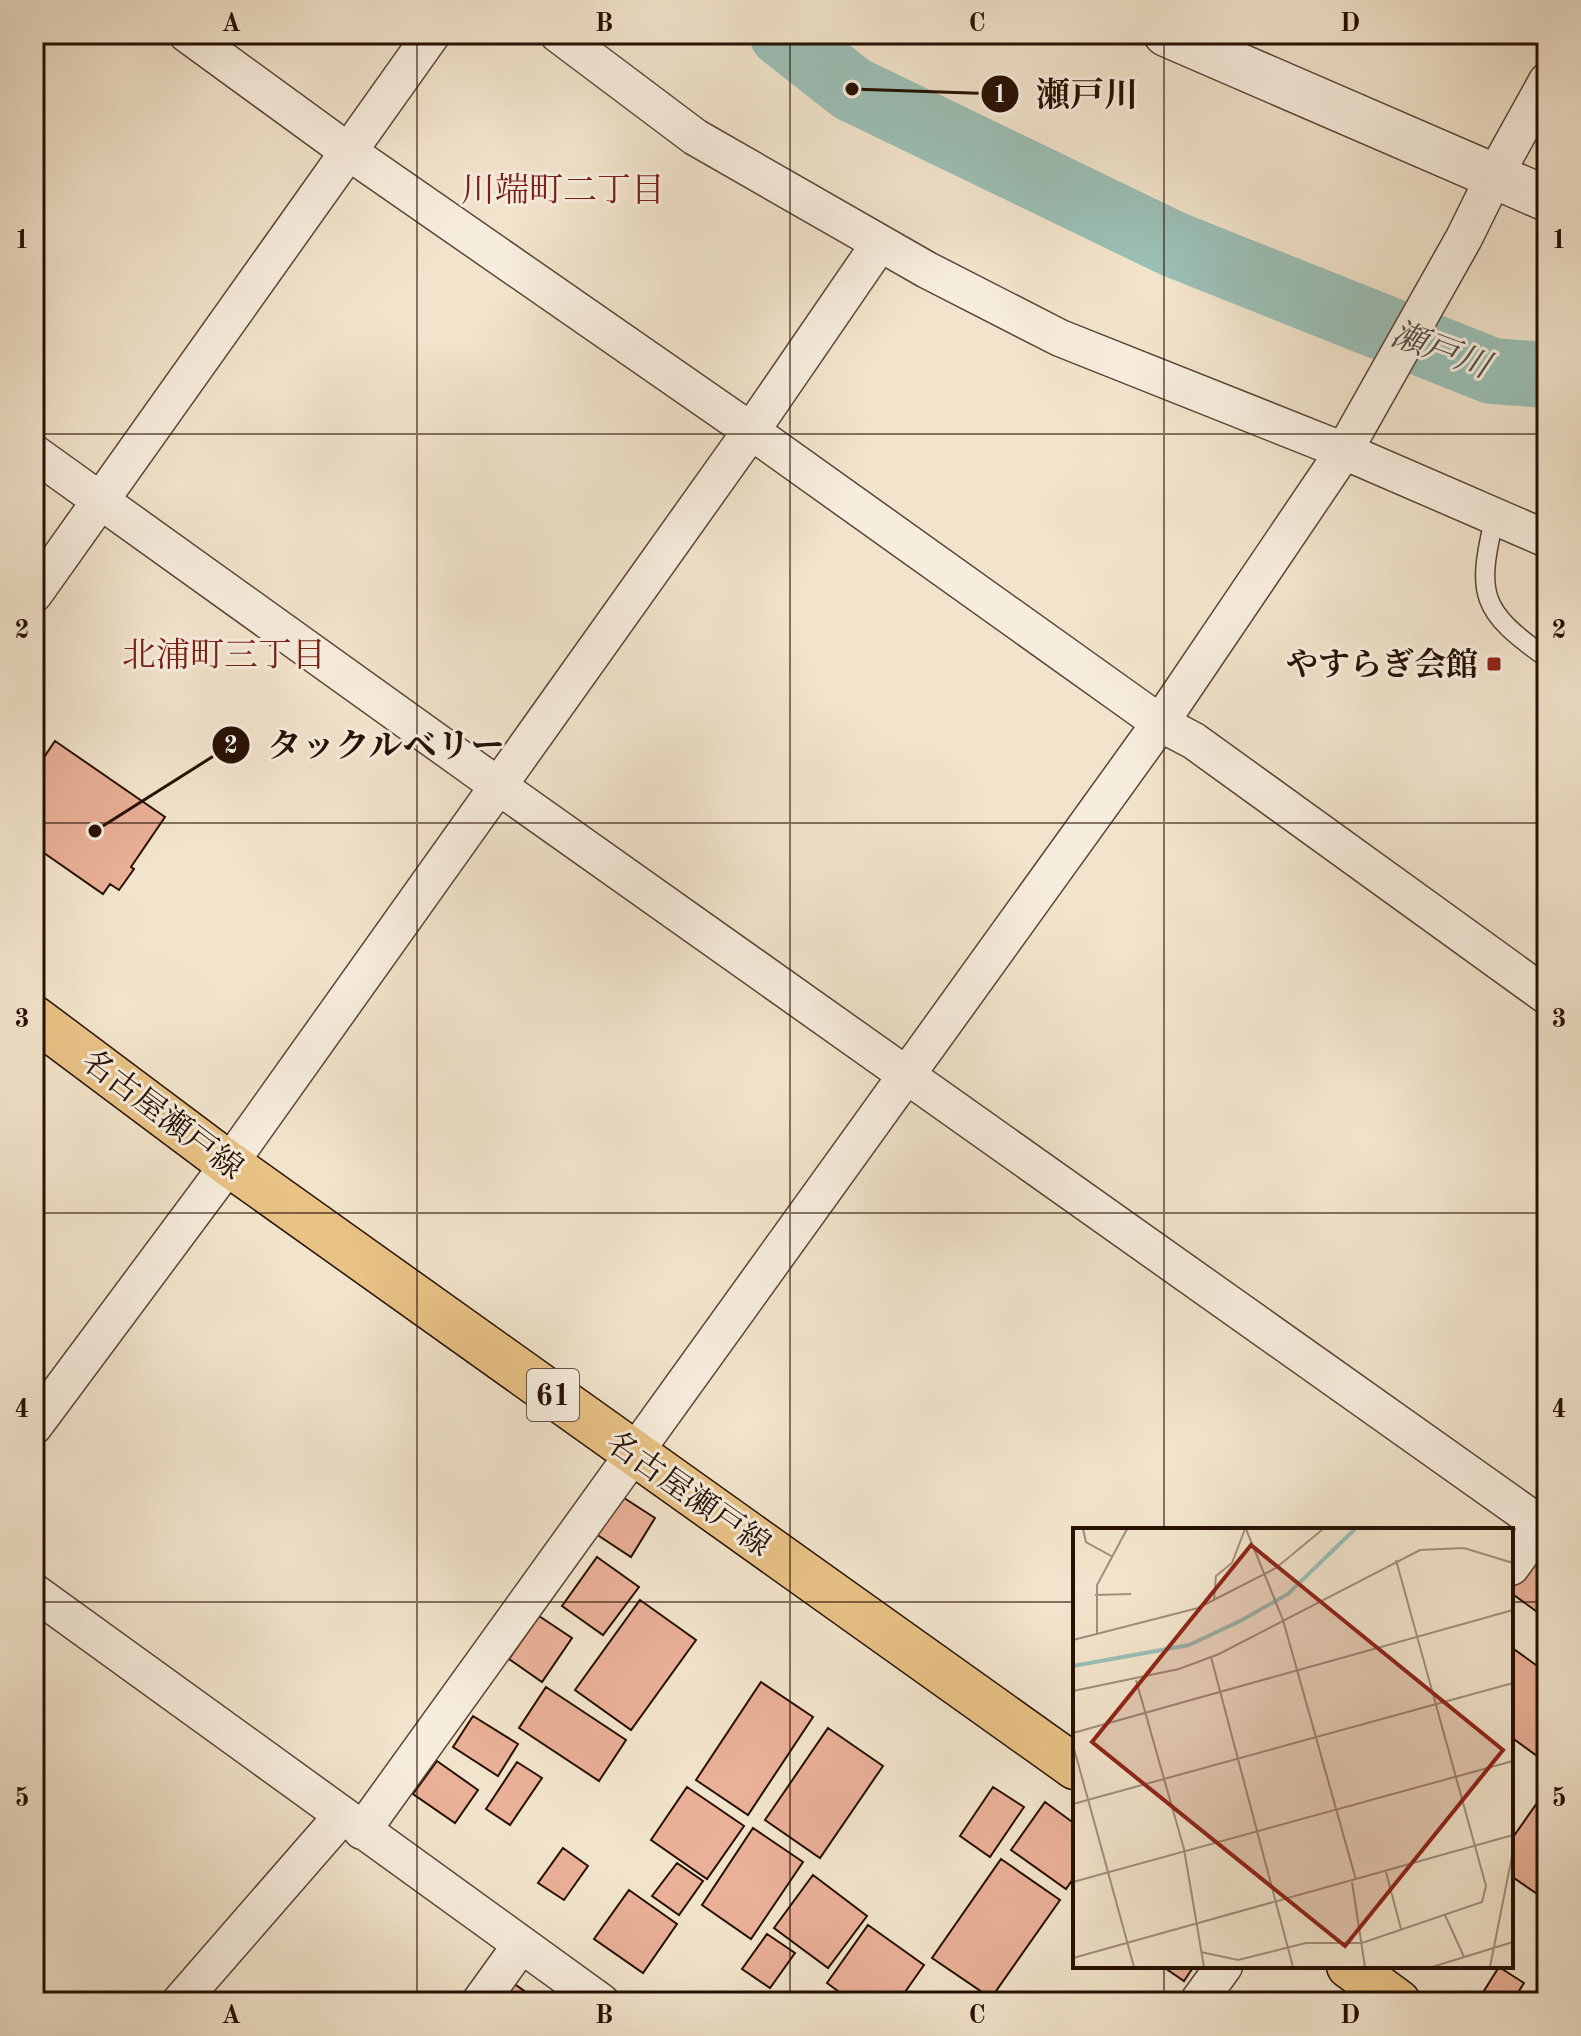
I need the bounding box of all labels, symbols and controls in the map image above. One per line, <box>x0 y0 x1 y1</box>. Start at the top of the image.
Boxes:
text: A <box>221 11 241 37</box>
text: B <box>595 11 613 37</box>
text: C <box>968 11 986 37</box>
text: D <box>1340 11 1360 37</box>
callout: 瀬戸川 <box>980 65 1154 123</box>
text: 瀬戸川 <box>1036 77 1138 114</box>
text: 1 <box>993 84 1007 108</box>
district label: 川端町二丁目 <box>461 172 665 209</box>
text: 1 <box>14 228 30 254</box>
text: 1 <box>1551 228 1567 254</box>
water label: 瀬戸川 <box>1386 316 1498 387</box>
text: 2 <box>14 618 30 644</box>
text: 2 <box>1551 618 1567 644</box>
district label: 北浦町三丁目 <box>122 637 326 674</box>
place label: やすらぎ会館 <box>1286 647 1478 683</box>
marker: やすらぎ会館 <box>1485 655 1503 673</box>
callout: タックルベリー <box>211 716 521 774</box>
text: タックルベリー <box>268 729 504 765</box>
text: 2 <box>224 735 238 759</box>
text: 3 <box>14 1007 30 1033</box>
text: 3 <box>1551 1007 1567 1033</box>
street label: 名古屋瀬戸線 <box>75 1043 249 1187</box>
road number: 61 <box>527 1369 579 1421</box>
text: 4 <box>14 1397 30 1423</box>
text: 4 <box>1551 1397 1567 1423</box>
street label: 名古屋瀬戸線 <box>599 1425 777 1564</box>
inset map <box>1073 1528 1513 1968</box>
text: 5 <box>14 1786 30 1812</box>
text: 5 <box>1551 1786 1567 1812</box>
text: A <box>221 2003 241 2029</box>
text: B <box>595 2003 613 2029</box>
text: C <box>968 2003 986 2029</box>
text: D <box>1340 2003 1360 2029</box>

